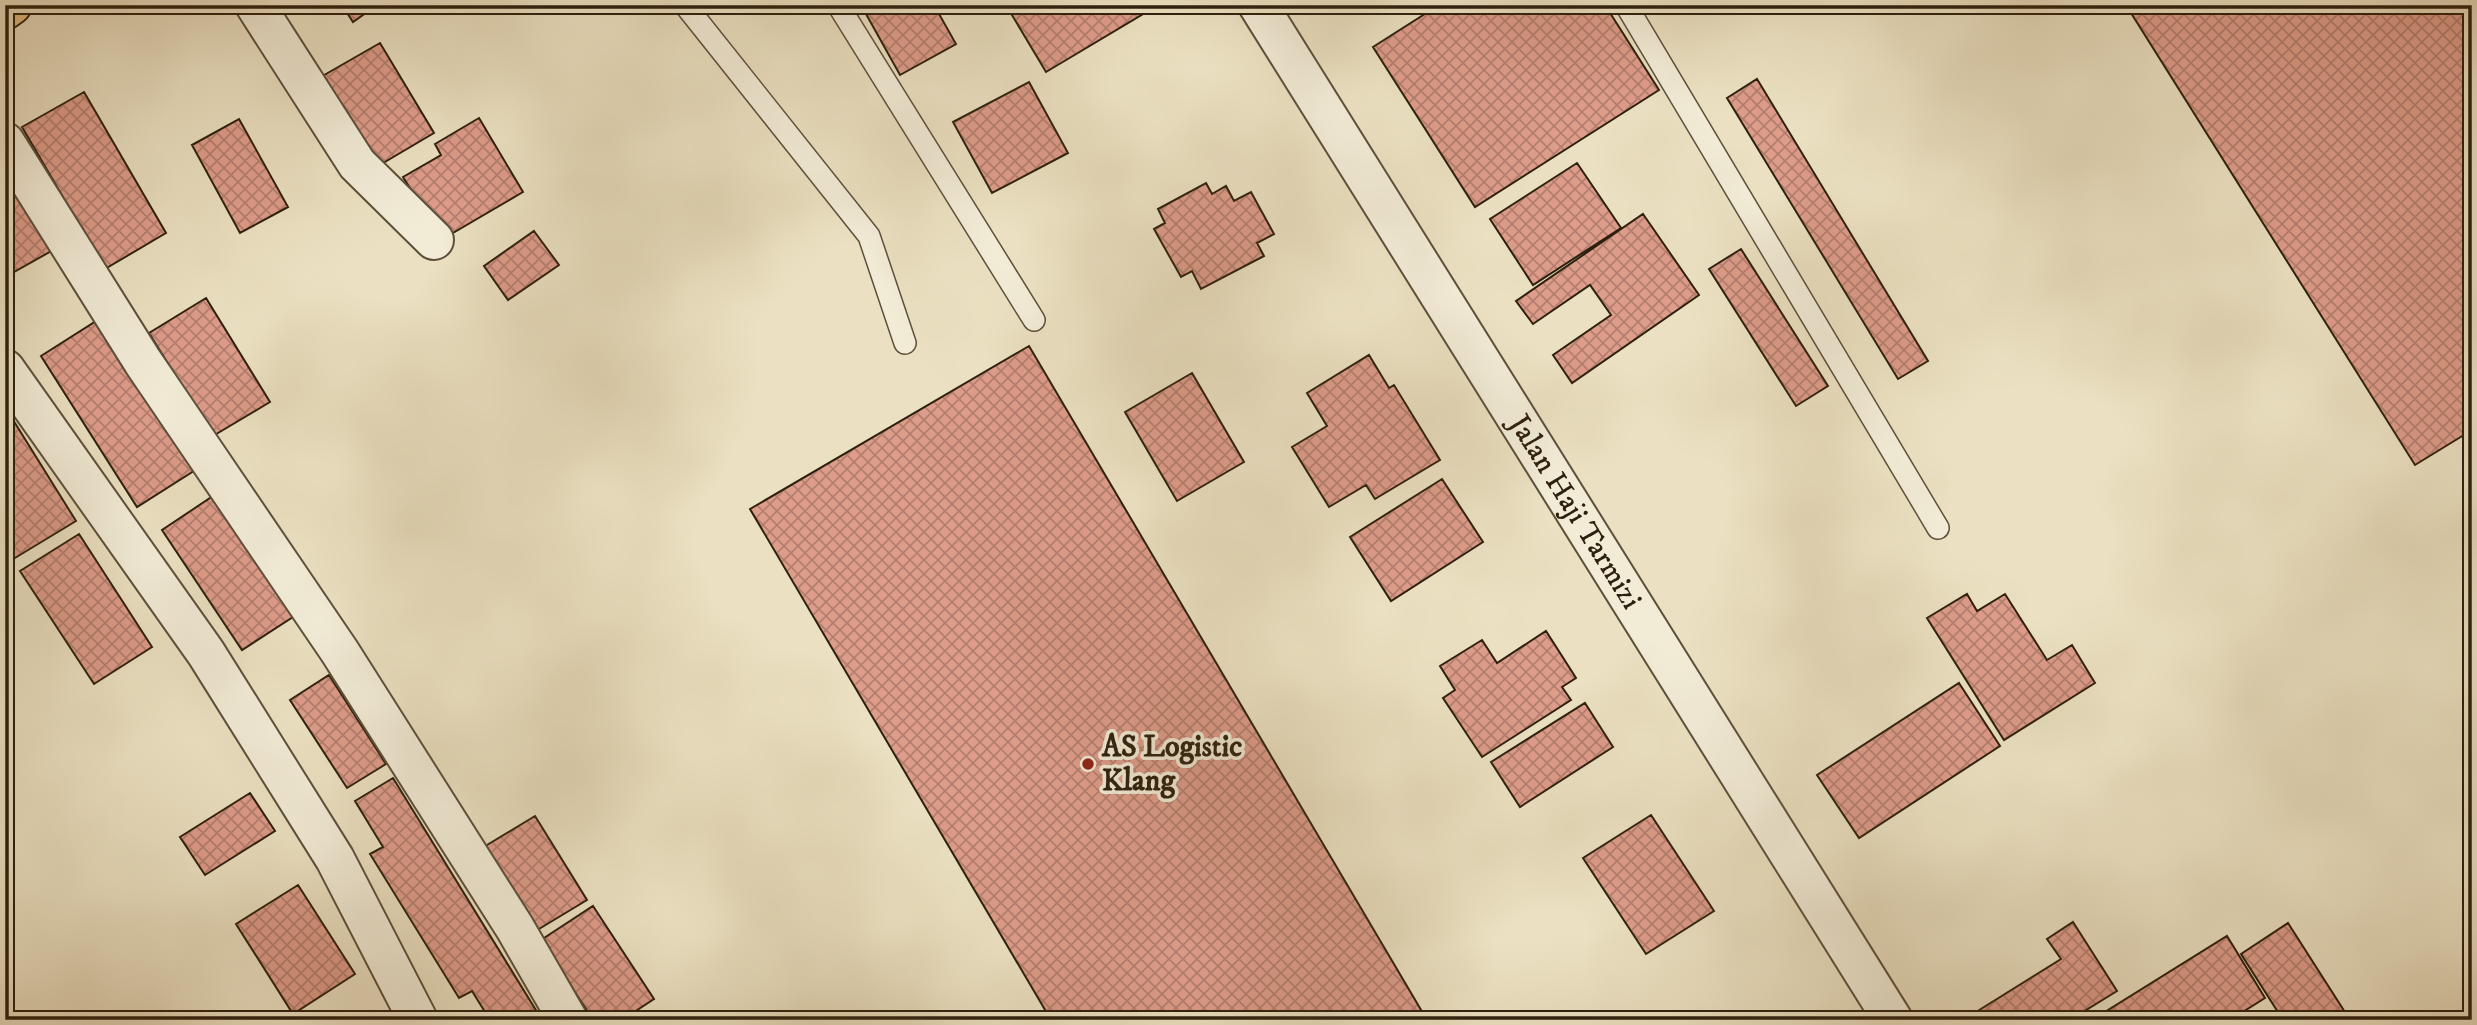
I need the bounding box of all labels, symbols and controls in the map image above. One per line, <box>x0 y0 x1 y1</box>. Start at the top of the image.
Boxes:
street label: Jalan Haji Tarmizi <box>1499 405 1650 616</box>
place label: AS Logistic Klang <box>1101 729 1242 800</box>
marker: AS Logistic Klang <box>1080 756 1096 772</box>

